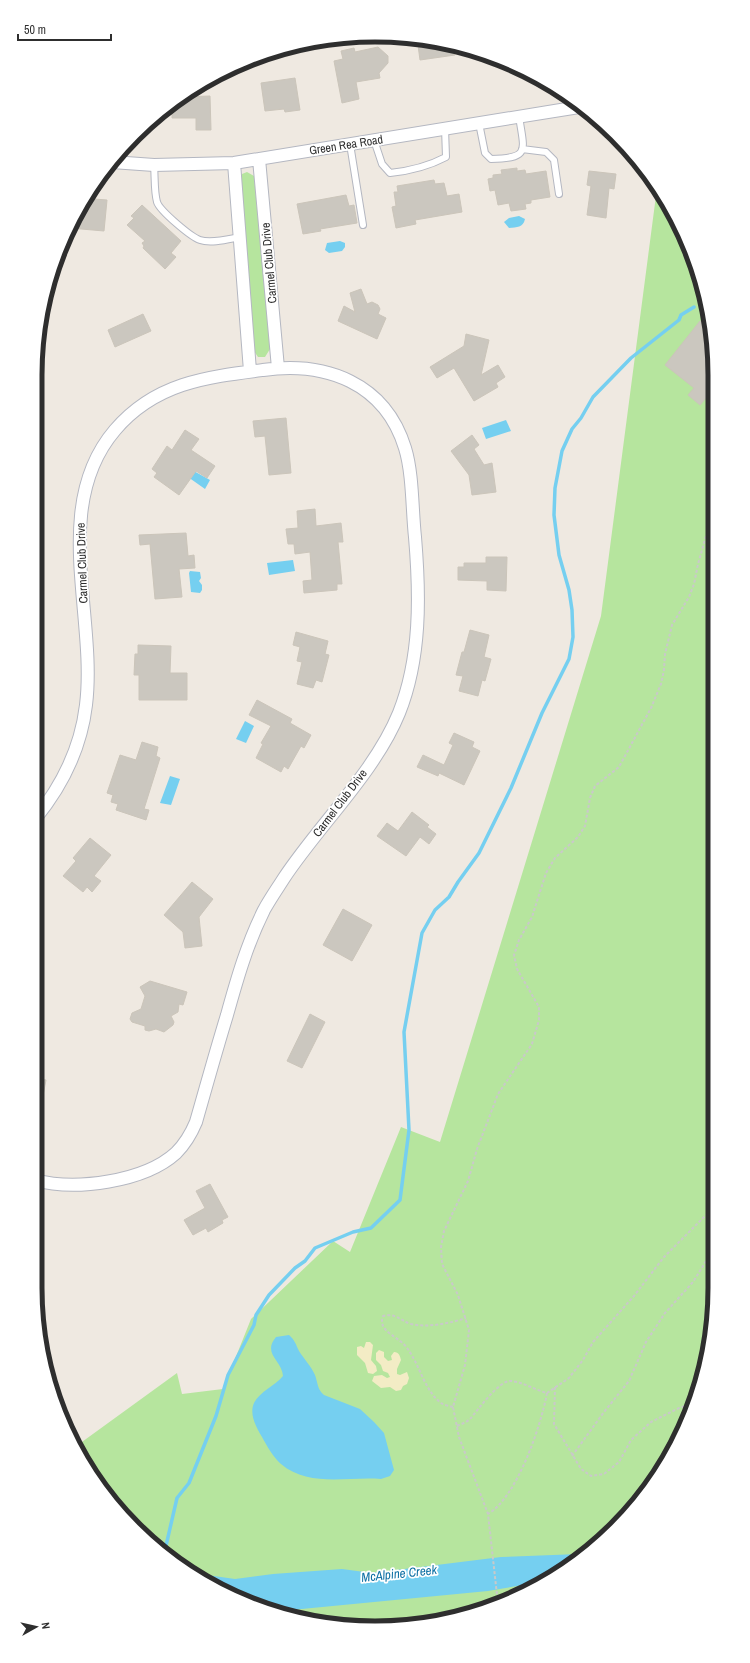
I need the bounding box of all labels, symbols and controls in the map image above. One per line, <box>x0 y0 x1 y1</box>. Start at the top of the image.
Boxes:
scale bar <box>18 16 111 42</box>
text: 50 m <box>24 22 46 38</box>
street label: Green Rea Road <box>308 131 384 159</box>
street label: Carmel Club Drive <box>258 222 280 304</box>
street label: Carmel Club Drive <box>73 522 91 604</box>
street label: Carmel Club Drive <box>309 766 371 840</box>
water label: McAlpine Creek <box>360 1561 438 1586</box>
north arrow <box>16 1607 56 1647</box>
text: N <box>39 1621 53 1630</box>

